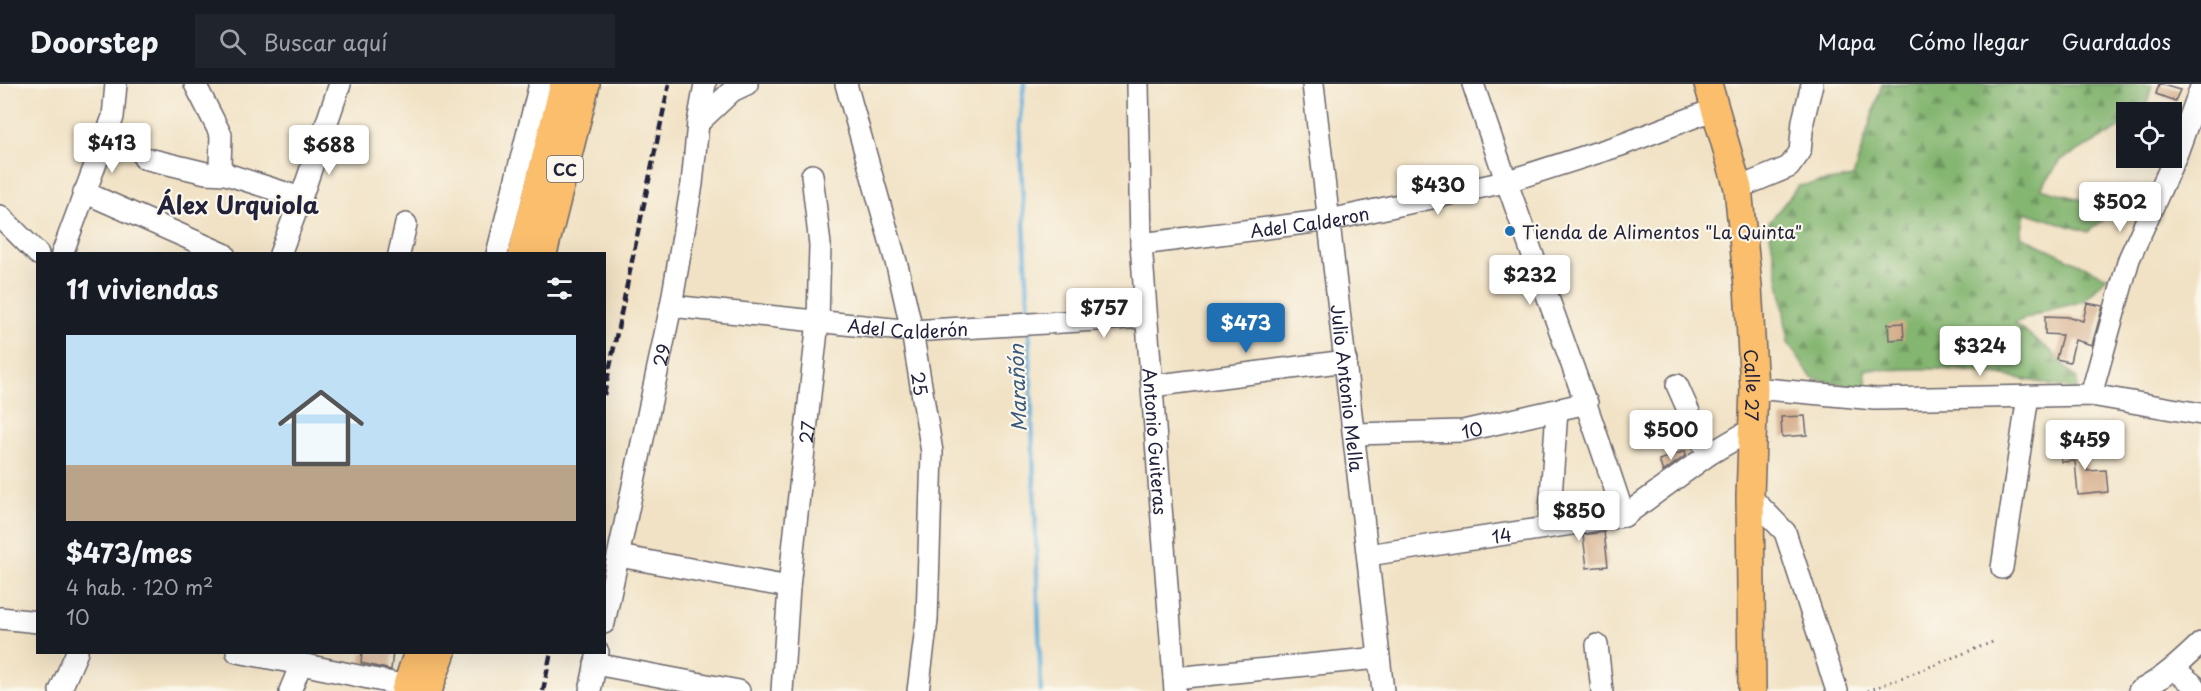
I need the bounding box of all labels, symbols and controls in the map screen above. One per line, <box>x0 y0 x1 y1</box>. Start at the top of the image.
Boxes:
search box <box>195 14 615 68</box>
text: Doorstep <box>30 20 159 63</box>
icon: search <box>216 25 249 58</box>
text: Buscar aquí <box>264 25 387 58</box>
text: Mapa <box>1818 25 1876 57</box>
text: Cómo llegar <box>1909 25 2029 57</box>
text: Guardados <box>2062 25 2171 57</box>
map controls <box>2116 102 2182 168</box>
button: locate <box>2116 102 2182 168</box>
pin: $413 <box>76 123 148 174</box>
pin: $688 <box>293 125 365 176</box>
text: $413 <box>88 127 136 157</box>
text: $688 <box>303 129 355 159</box>
road number: CC <box>547 156 583 182</box>
pin: $430 <box>1402 165 1474 216</box>
text: $430 <box>1411 169 1465 199</box>
pin: $502 <box>2084 182 2156 233</box>
district label: Álex Urquiola <box>156 186 320 222</box>
text: $502 <box>2093 186 2147 216</box>
street label: Adel Calderon <box>1248 198 1372 244</box>
place label: Tienda de Alimentos "La Quinta" <box>1522 218 1802 245</box>
marker: Tienda de Alimentos "La Quinta" <box>1503 224 1517 238</box>
pin: $232 <box>1494 255 1566 306</box>
text: $232 <box>1503 259 1557 289</box>
text: 11 viviendas <box>66 269 218 308</box>
icon: filters <box>543 272 576 305</box>
pin: $757 <box>1068 288 1140 339</box>
text: $757 <box>1080 292 1128 322</box>
pin: $473 <box>1210 303 1282 354</box>
street label: Julio Antonio Mella <box>1325 303 1371 474</box>
text: $473 <box>1221 307 1271 337</box>
street label: Adel Calderón <box>847 311 969 345</box>
pin: $324 <box>1944 326 2016 377</box>
text: $324 <box>1954 330 2006 360</box>
street label: 29 <box>645 341 676 369</box>
water label: Marañón <box>1000 342 1034 432</box>
street label: Calle 27 <box>1738 348 1768 422</box>
street label: Antonio Guiteras <box>1137 367 1175 516</box>
street label: 25 <box>905 370 936 398</box>
icon: home <box>267 374 375 482</box>
pin: $500 <box>1635 410 1707 461</box>
street label: 10 <box>1458 414 1485 445</box>
text: $500 <box>1644 414 1698 444</box>
street label: 27 <box>791 420 821 445</box>
pin: $459 <box>2049 420 2121 471</box>
text: $459 <box>2060 424 2110 454</box>
pin: $850 <box>1543 491 1615 542</box>
text: $850 <box>1553 495 1605 525</box>
street label: 14 <box>1490 520 1513 550</box>
text: $473/mes <box>66 533 192 572</box>
text: 4 hab. · 120 m² <box>66 572 213 602</box>
text: 10 <box>66 602 90 632</box>

